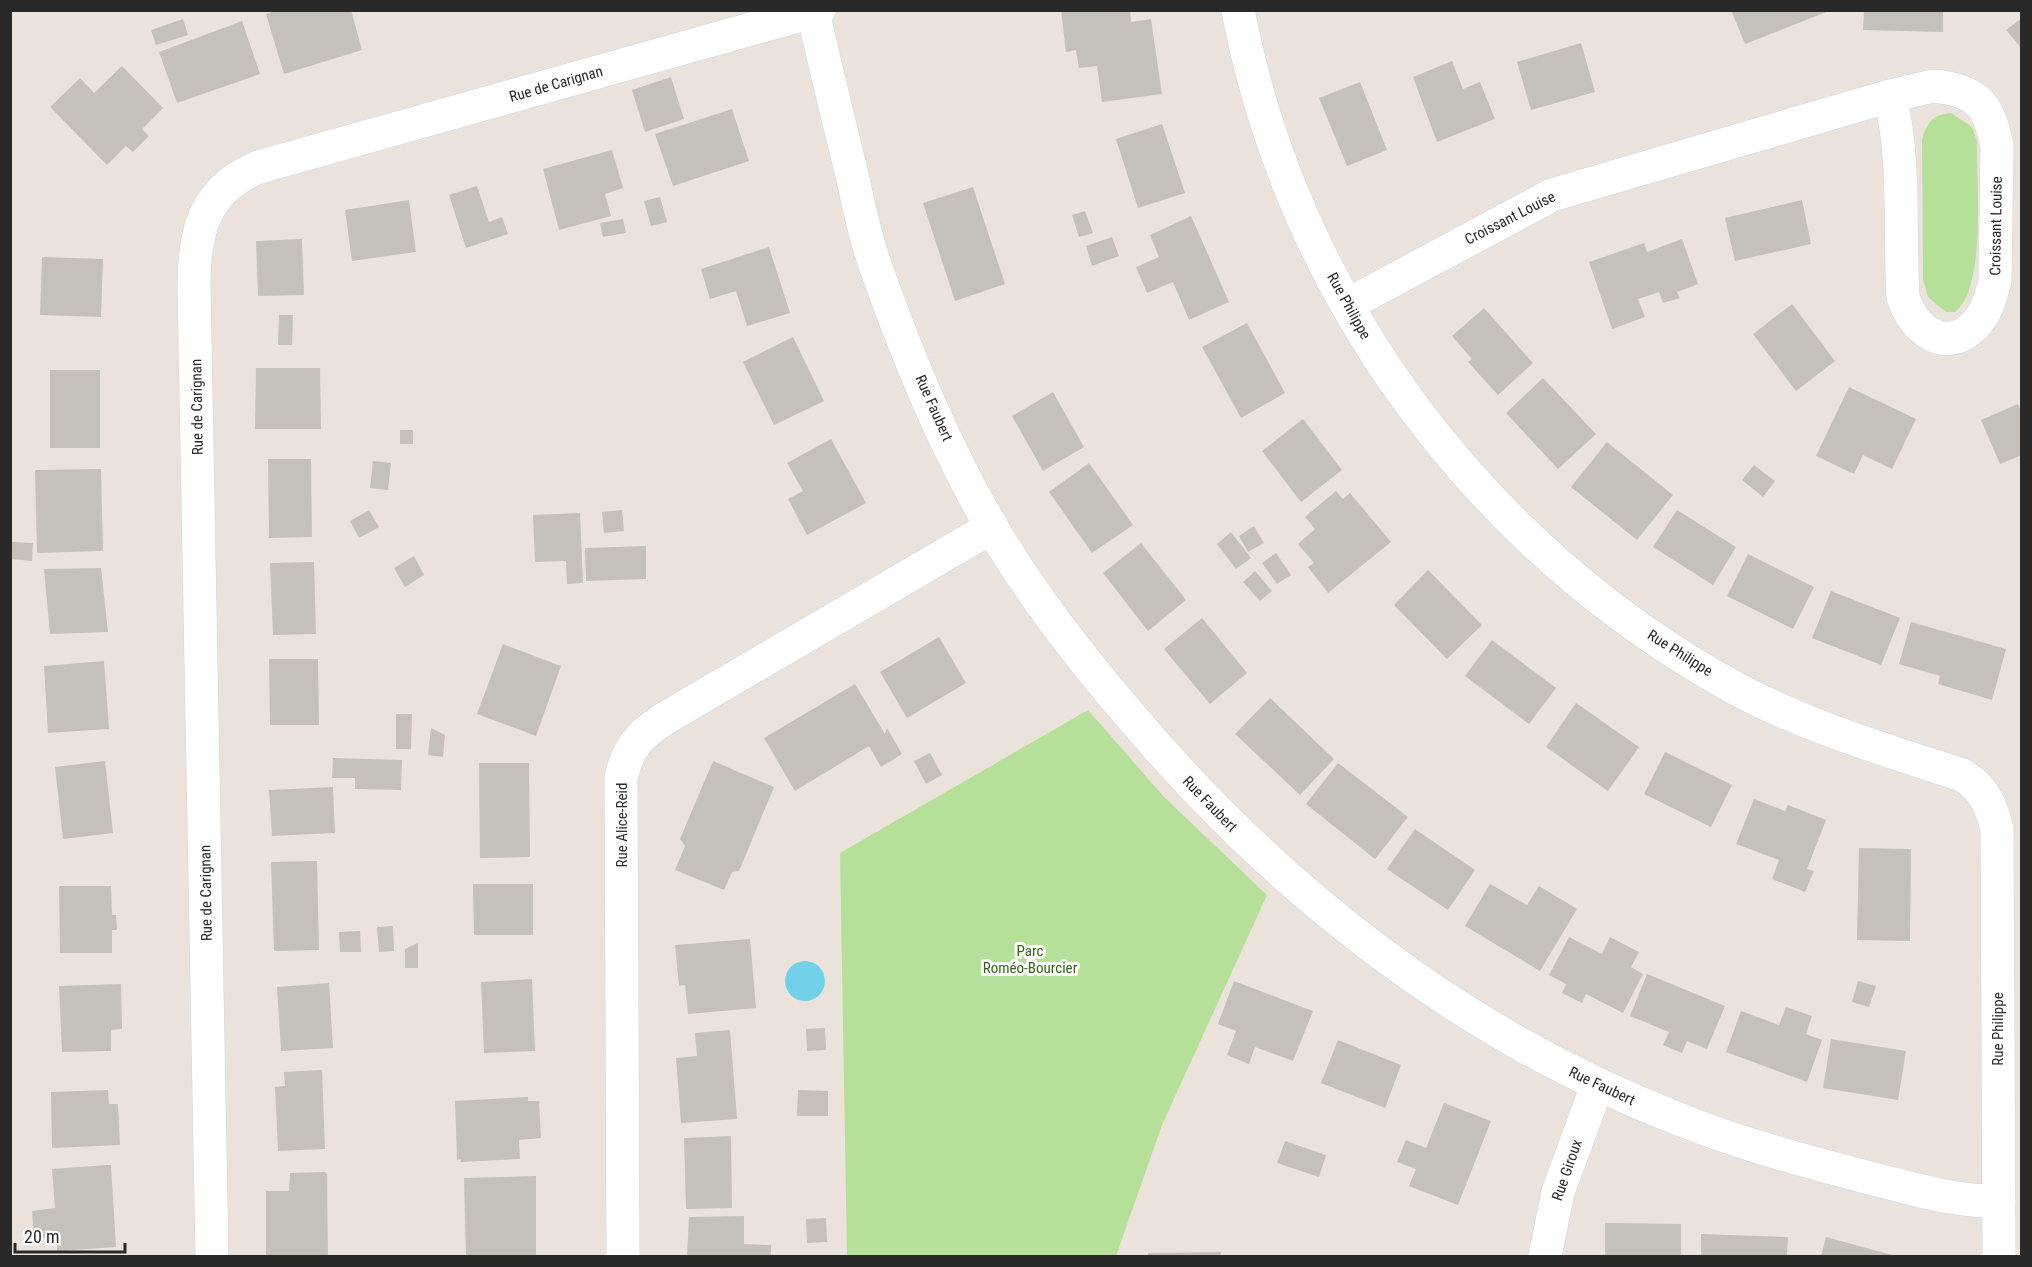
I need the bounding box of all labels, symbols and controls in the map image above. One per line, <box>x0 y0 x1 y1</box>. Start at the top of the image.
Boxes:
street label: Rue de Carignan <box>507 62 605 106</box>
street label: Croissant Louise <box>1986 176 2006 276</box>
street label: Croissant Louise <box>1462 187 1558 249</box>
street label: Rue Philippe <box>1323 270 1375 342</box>
street label: Rue de Carignan <box>187 359 207 455</box>
street label: Rue Faubert <box>911 372 957 444</box>
street label: Rue Philippe <box>1644 626 1716 680</box>
street label: Rue Faubert <box>1179 772 1241 836</box>
street label: Rue Alice-Reid <box>613 783 631 867</box>
street label: Rue de Carignan <box>196 845 216 941</box>
park label: Parc Roméo-Bourcier <box>983 942 1078 977</box>
street label: Rue Philippe <box>1989 992 2007 1066</box>
street label: Rue Faubert <box>1566 1063 1638 1109</box>
street label: Rue Giroux <box>1548 1137 1586 1203</box>
scale bar <box>15 1216 124 1254</box>
text: 20 m <box>24 1226 59 1247</box>

